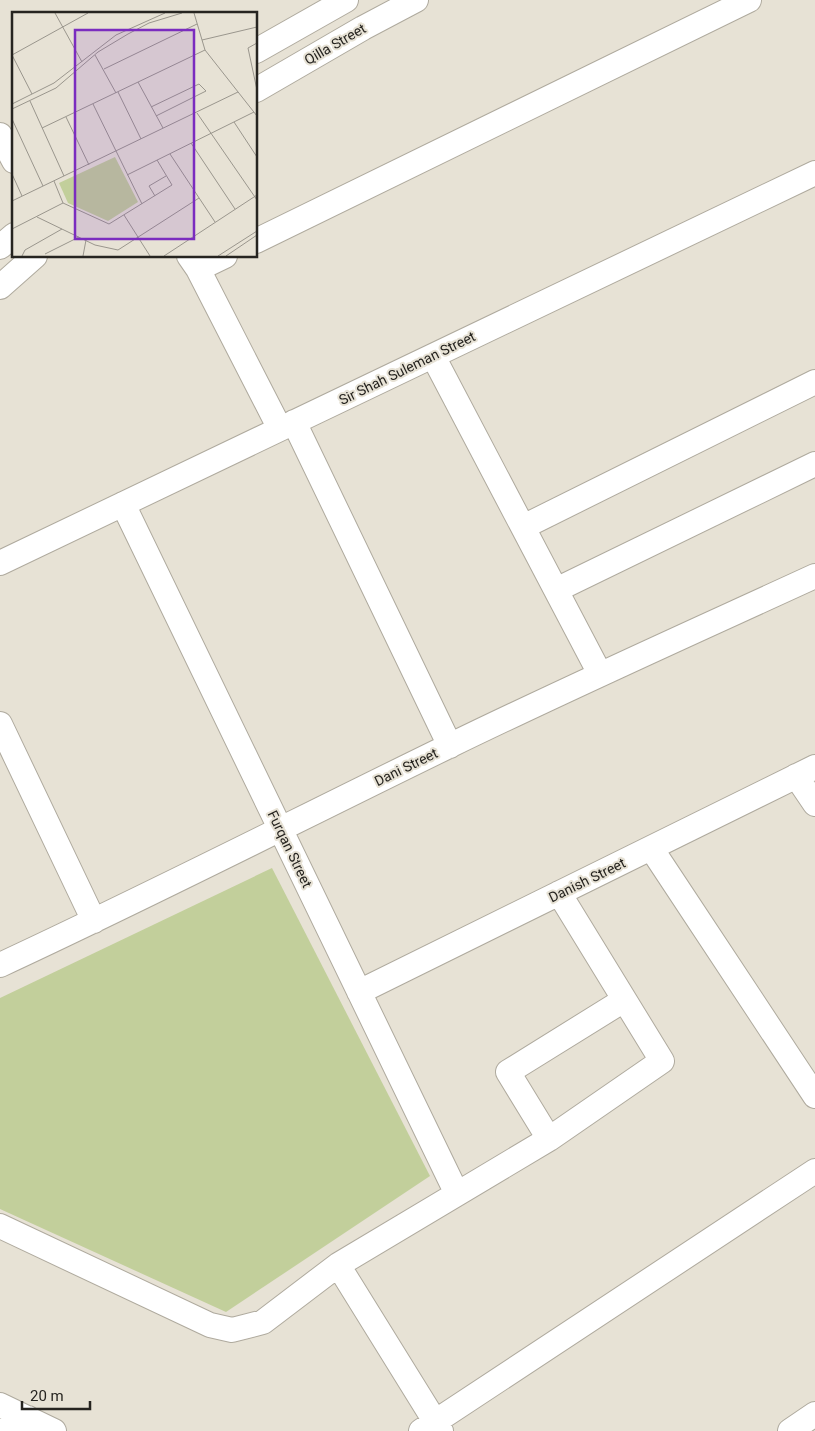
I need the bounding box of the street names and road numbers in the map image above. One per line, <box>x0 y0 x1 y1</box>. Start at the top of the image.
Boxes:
street label: Qilla Street <box>302 20 369 68</box>
street label: Sir Shah Suleman Street <box>336 328 478 408</box>
street label: Dani Street <box>372 745 441 789</box>
street label: Furqan Street <box>264 808 316 890</box>
street label: Danish Street <box>546 854 628 905</box>

